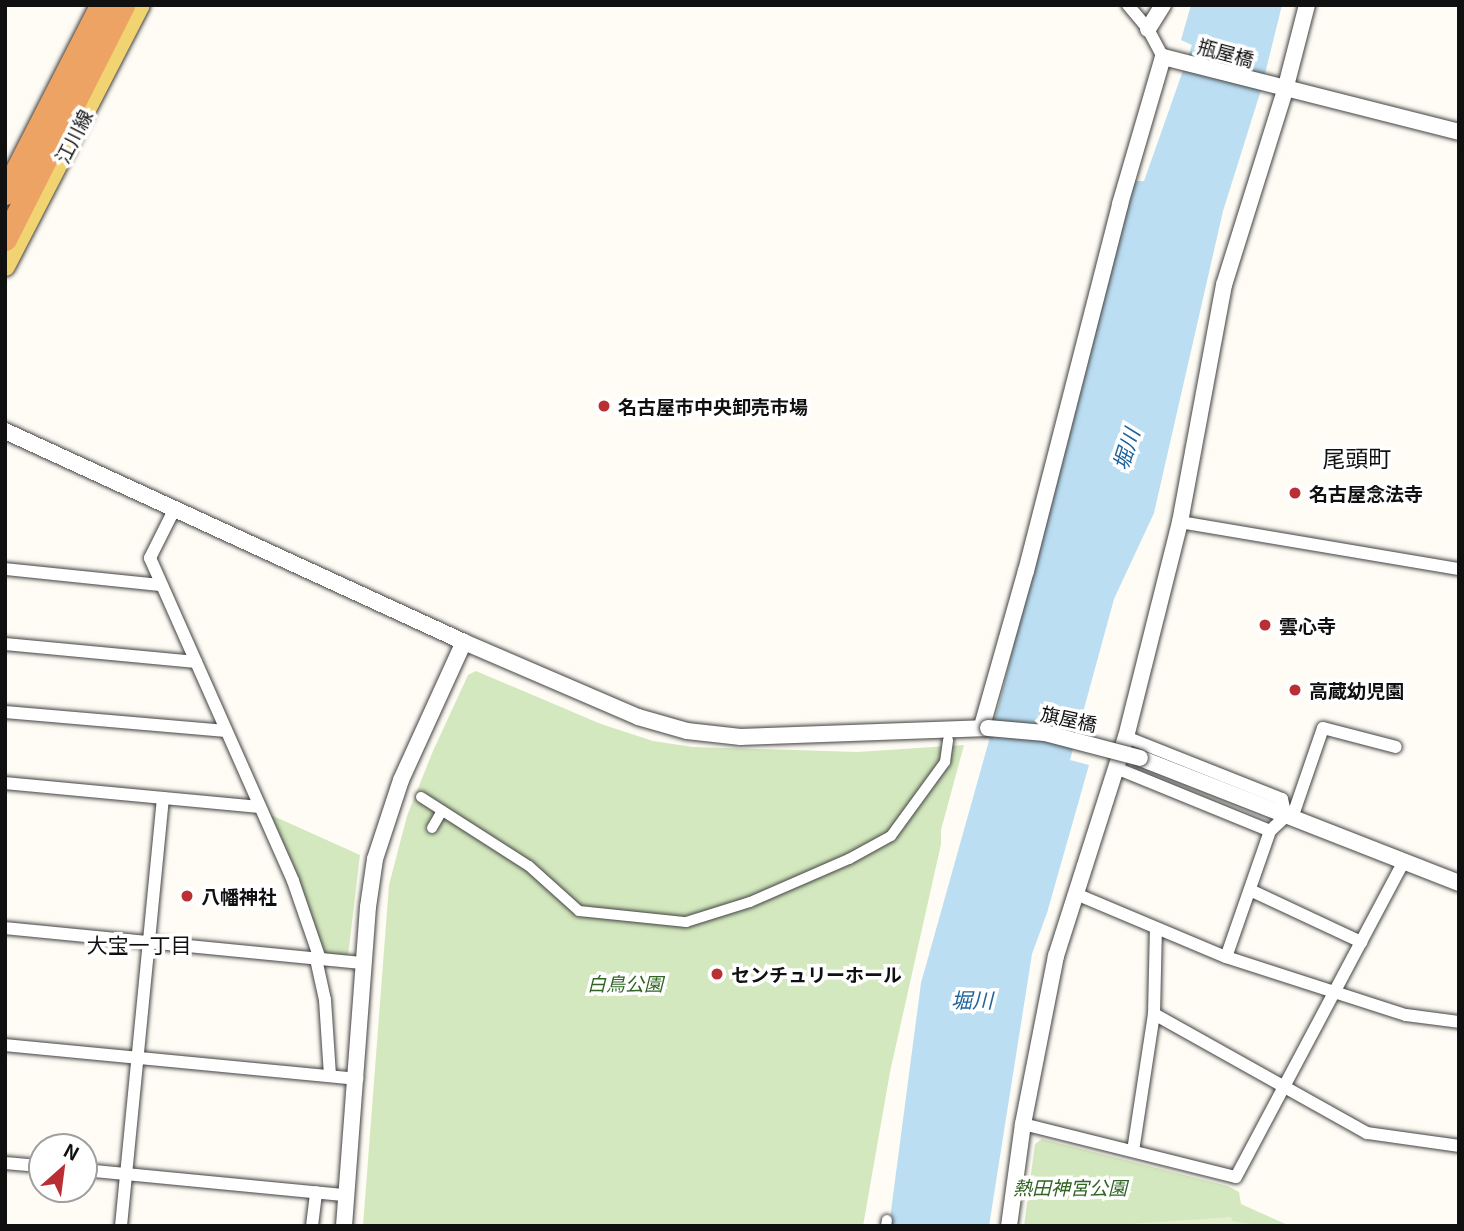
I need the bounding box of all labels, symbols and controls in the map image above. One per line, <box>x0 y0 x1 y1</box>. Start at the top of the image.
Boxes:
street label: 瓶屋橋 <box>1196 34 1256 70</box>
street label: 江川線 <box>50 105 96 167</box>
place label: 名古屋市中央卸売市場 <box>618 395 808 417</box>
marker: 名古屋市中央卸売市場 <box>596 398 612 414</box>
water label: 堀川 <box>1107 425 1143 473</box>
district label: 尾頭町 <box>1323 443 1391 471</box>
place label: 名古屋念法寺 <box>1309 482 1423 504</box>
marker: 名古屋念法寺 <box>1287 485 1303 501</box>
place label: 雲心寺 <box>1279 614 1336 636</box>
marker: 雲心寺 <box>1257 617 1273 633</box>
place label: 高蔵幼児園 <box>1309 679 1404 701</box>
marker: 高蔵幼児園 <box>1287 682 1303 698</box>
street label: 旗屋橋 <box>1039 701 1099 735</box>
place label: 八幡神社 <box>201 885 277 907</box>
marker: 八幡神社 <box>179 888 195 904</box>
district label: 大宝一丁目 <box>87 931 191 957</box>
place label: センチュリーホール <box>731 963 902 985</box>
marker: センチュリーホール <box>709 966 725 982</box>
park label: 白鳥公園 <box>587 972 663 994</box>
water label: 堀川 <box>951 986 993 1012</box>
north arrow <box>28 1133 98 1203</box>
text: N <box>60 1136 85 1166</box>
park label: 熱田神宮公園 <box>1013 1176 1127 1198</box>

